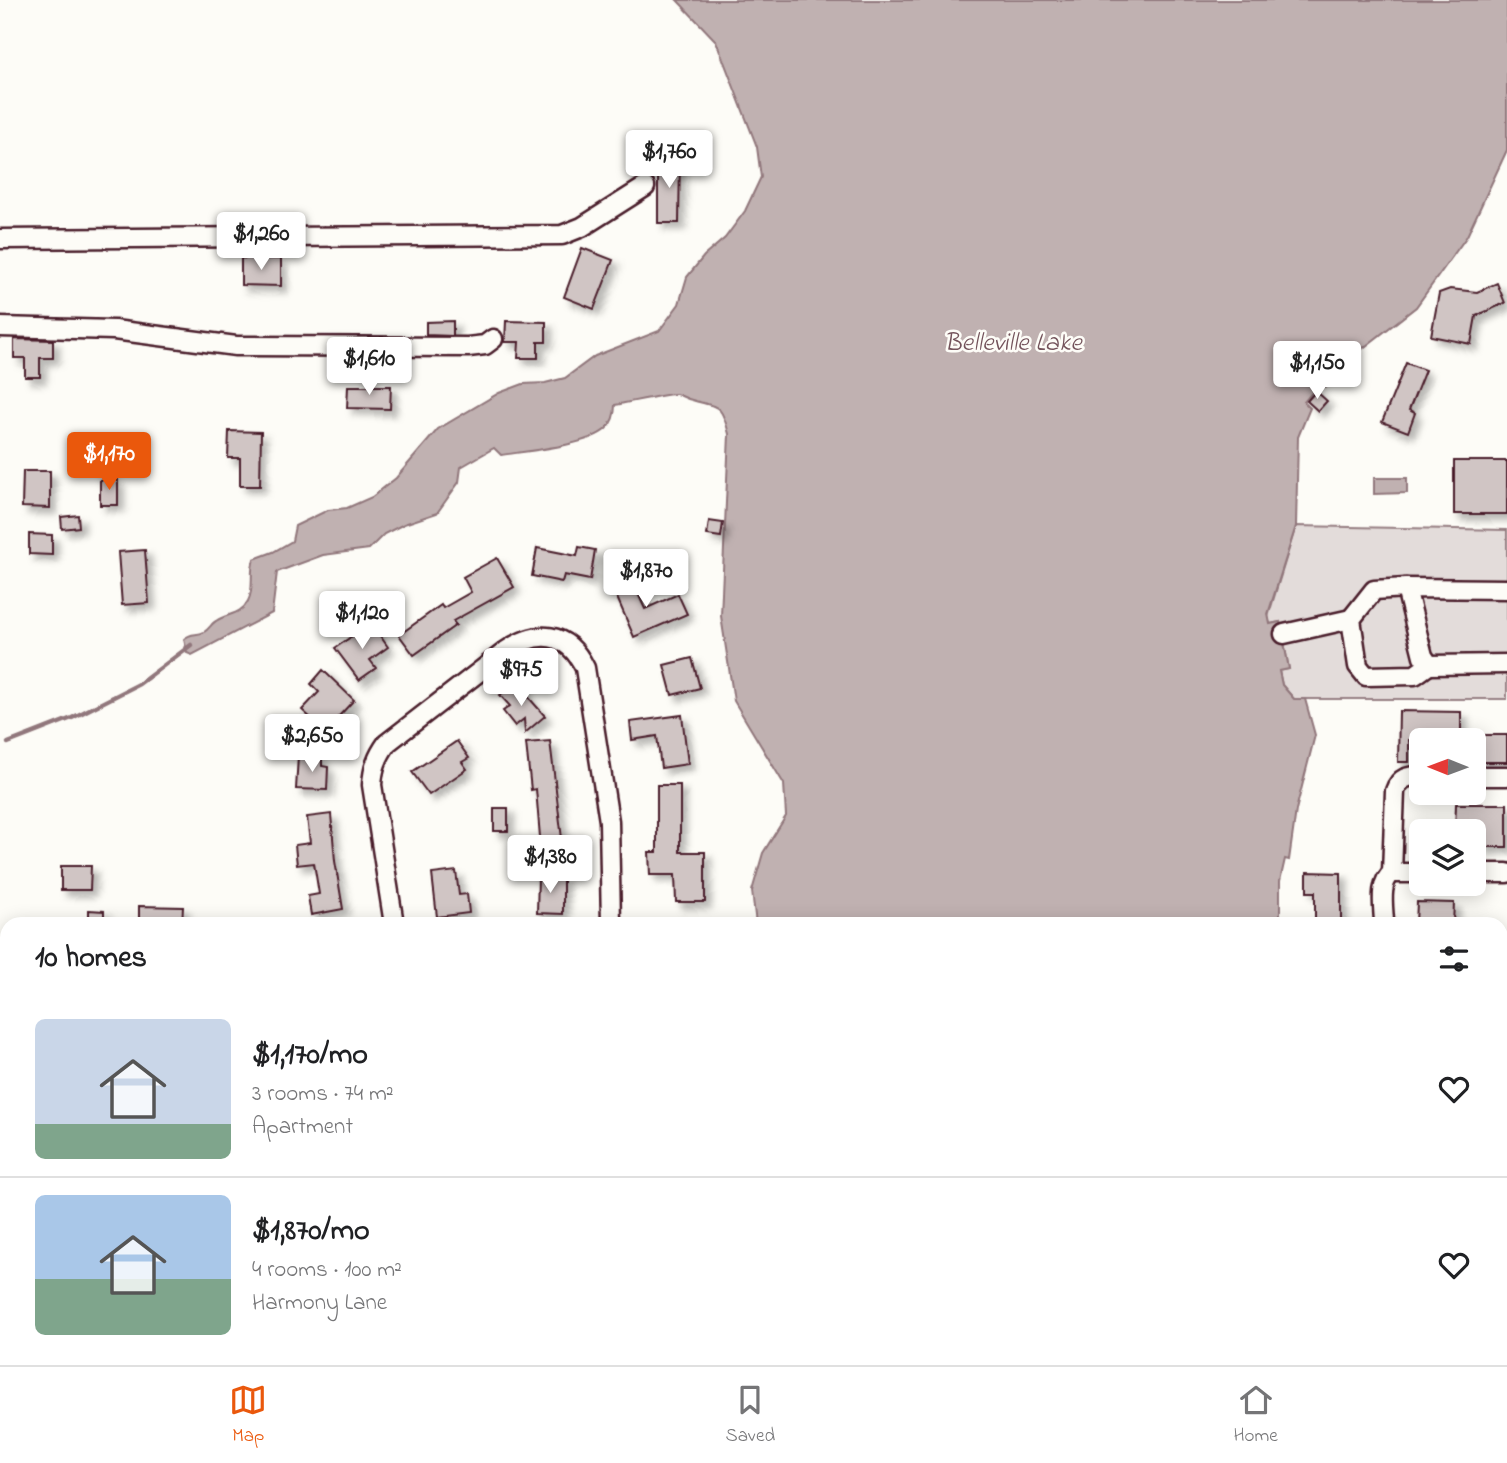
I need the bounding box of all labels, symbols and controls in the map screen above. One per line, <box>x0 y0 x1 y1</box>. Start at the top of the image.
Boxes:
pin: $1,760 <box>612 130 726 190</box>
text: $1,760 <box>642 136 696 169</box>
pin: $1,260 <box>204 212 318 272</box>
text: $1,260 <box>233 218 289 251</box>
water label: Belleville Lake <box>944 325 1083 363</box>
pin: $1,610 <box>312 338 426 397</box>
pin: $1,150 <box>1260 342 1374 401</box>
text: $1,610 <box>343 343 395 376</box>
text: $1,150 <box>1289 347 1345 380</box>
pin: $1,170 <box>52 433 166 492</box>
text: $1,170 <box>83 438 135 471</box>
pin: $1,870 <box>589 550 703 609</box>
text: $1,870 <box>619 555 673 588</box>
pin: $1,120 <box>305 592 419 651</box>
text: $1,120 <box>335 597 389 630</box>
pin: $975 <box>480 648 562 708</box>
text: $975 <box>499 654 543 687</box>
pin: $2,650 <box>255 714 369 774</box>
text: $2,650 <box>281 720 343 753</box>
north arrow <box>1409 728 1486 805</box>
map controls <box>1409 728 1486 896</box>
button: layers <box>1409 819 1486 896</box>
pin: $1,380 <box>493 836 607 895</box>
text: $1,380 <box>523 841 577 874</box>
text: 10 homes <box>35 937 147 981</box>
icon: filters <box>1435 940 1473 978</box>
text: $1,170/mo <box>252 1034 368 1078</box>
icon: home <box>91 1047 175 1131</box>
icon: heart <box>1435 1070 1473 1108</box>
text: 3 rooms · 74 m² <box>252 1078 394 1111</box>
text: Apartment <box>252 1111 353 1144</box>
text: $1,870/mo <box>252 1210 370 1254</box>
icon: home <box>91 1223 175 1307</box>
icon: heart <box>1435 1246 1473 1284</box>
text: 4 rooms · 100 m² <box>252 1254 402 1287</box>
text: Harmony Lane <box>252 1287 387 1320</box>
tab: Map <box>229 1381 267 1450</box>
tab: Saved <box>726 1381 775 1450</box>
tab: Home <box>1234 1381 1278 1450</box>

